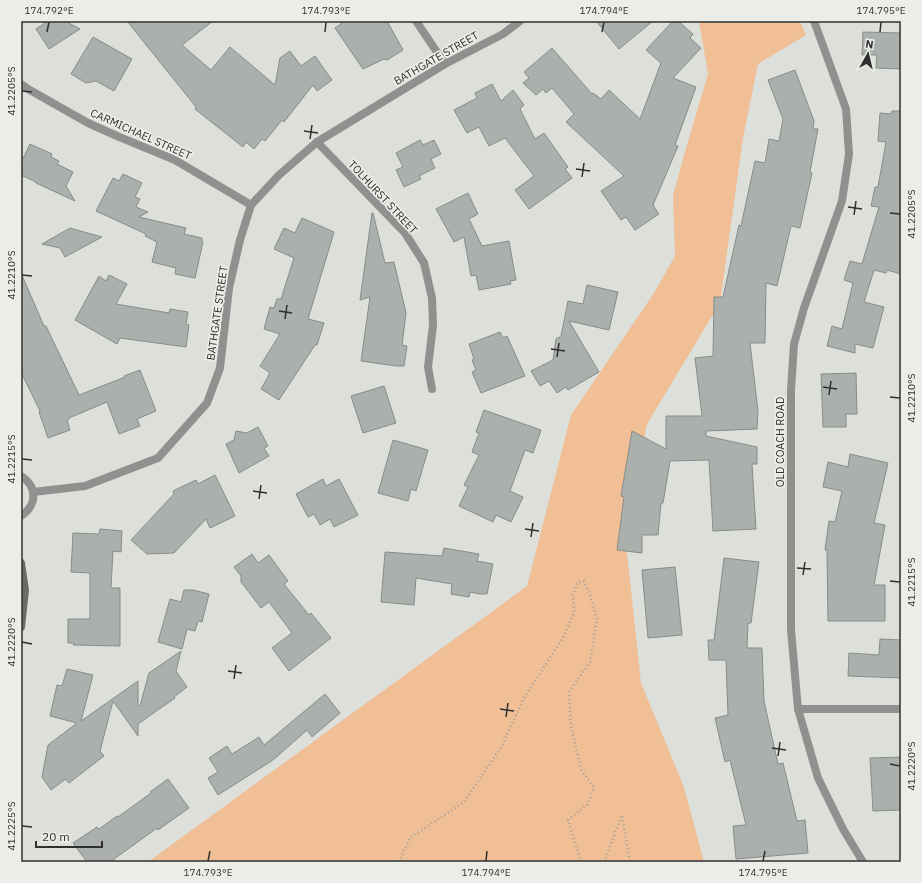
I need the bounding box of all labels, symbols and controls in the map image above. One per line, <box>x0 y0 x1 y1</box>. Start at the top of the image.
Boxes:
text: 174.792°E <box>24 4 74 17</box>
text: 174.793°E <box>301 4 351 17</box>
text: 174.794°E <box>579 4 629 17</box>
text: 174.795°E <box>856 4 906 17</box>
street label: BATHGATE STREET <box>391 28 481 88</box>
north arrow <box>848 34 888 74</box>
text: N <box>864 37 874 52</box>
text: 41.2205°S <box>5 66 18 116</box>
street label: CARMICHAEL STREET <box>88 105 194 163</box>
street label: TOLHURST STREET <box>345 157 421 237</box>
text: 41.2205°S <box>905 189 918 239</box>
text: 41.2210°S <box>5 250 18 300</box>
street label: BATHGATE STREET <box>203 264 231 361</box>
text: 41.2210°S <box>905 373 918 423</box>
street label: OLD COACH ROAD <box>773 397 787 487</box>
text: 41.2215°S <box>5 434 18 484</box>
text: 41.2215°S <box>905 557 918 607</box>
text: 41.2220°S <box>5 617 18 667</box>
text: 41.2220°S <box>905 741 918 791</box>
text: 41.2225°S <box>5 801 18 851</box>
scale bar <box>36 823 102 849</box>
text: 20 m <box>42 829 70 844</box>
text: 174.793°E <box>183 866 233 879</box>
text: 174.794°E <box>461 866 511 879</box>
text: 174.795°E <box>738 866 788 879</box>

